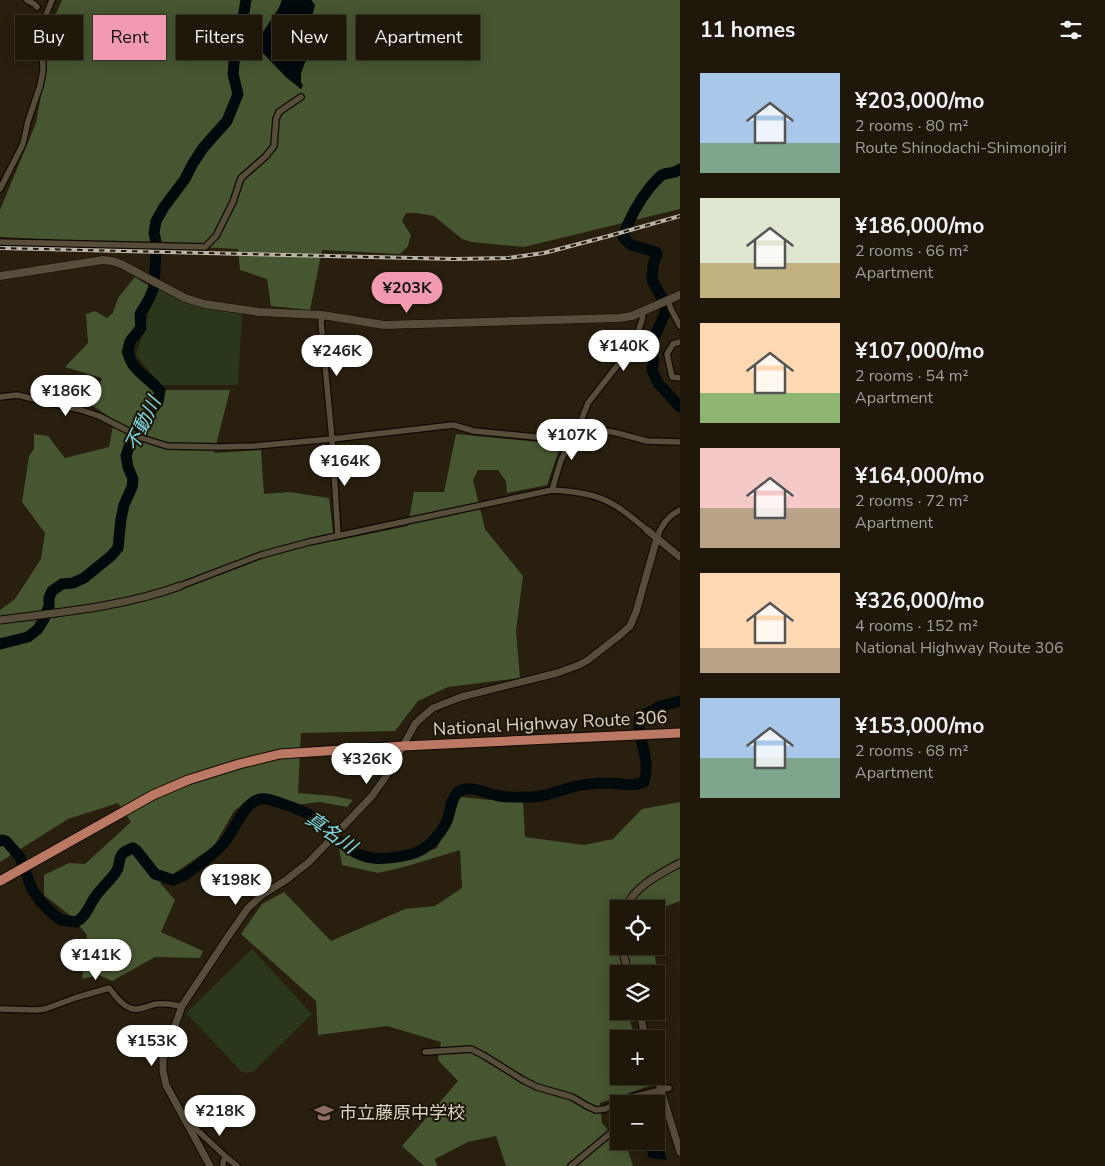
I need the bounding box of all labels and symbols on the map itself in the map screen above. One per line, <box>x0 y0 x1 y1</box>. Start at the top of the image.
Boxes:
pin: ¥203K <box>372 272 442 314</box>
pin: ¥140K <box>589 330 659 372</box>
pin: ¥246K <box>302 334 372 377</box>
pin: ¥186K <box>31 374 101 417</box>
water label: 不動川 <box>119 391 168 455</box>
pin: ¥107K <box>537 418 607 461</box>
pin: ¥164K <box>310 444 380 487</box>
street label: National Highway Route 306 <box>432 705 668 741</box>
pin: ¥326K <box>332 742 402 785</box>
water label: 真名川 <box>300 806 363 861</box>
pin: ¥198K <box>201 864 271 906</box>
pin: ¥141K <box>61 938 131 981</box>
pin: ¥153K <box>117 1024 187 1067</box>
pin: ¥218K <box>185 1094 255 1137</box>
place label: 市立藤原中学校 <box>339 1101 465 1125</box>
school or university icon: 市立藤原中学校 <box>313 1102 335 1124</box>

